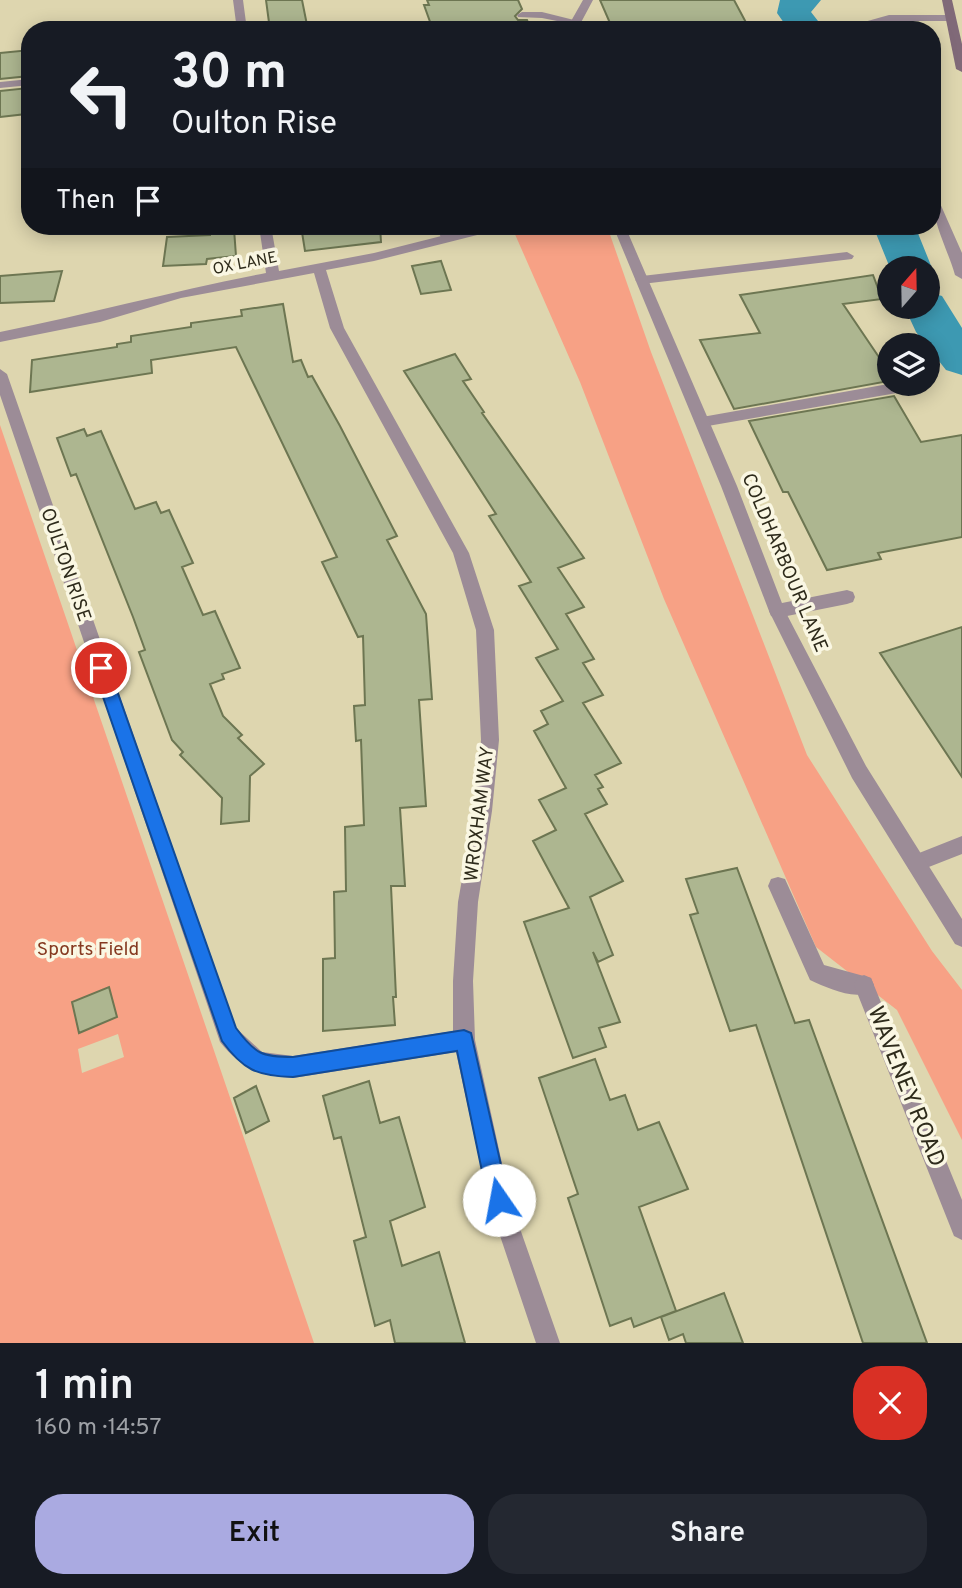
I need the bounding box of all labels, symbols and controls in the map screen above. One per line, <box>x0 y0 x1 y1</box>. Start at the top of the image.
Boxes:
text: 30 m <box>171 44 287 106</box>
icon: left <box>56 49 147 140</box>
text: Oulton Rise <box>171 105 337 145</box>
icon: arrive <box>129 182 167 220</box>
text: Then <box>56 185 115 218</box>
street label: OX LANE <box>211 248 279 280</box>
north arrow <box>877 256 940 318</box>
map controls <box>877 256 940 396</box>
button: layers <box>877 333 940 396</box>
street label: COLDHARBOUR LANE <box>735 470 833 656</box>
street label: OULTON RISE <box>34 505 96 625</box>
pin <box>71 638 131 698</box>
icon: arrive <box>82 649 120 687</box>
street label: WROXHAM WAY <box>460 745 500 883</box>
park label: Sports Field <box>37 938 139 962</box>
street label: WAVENEY ROAD <box>860 1002 950 1172</box>
position arrow <box>462 1163 536 1237</box>
text: 1 min <box>35 1361 134 1414</box>
button: close <box>853 1366 927 1440</box>
text: 160 m · 14:57 <box>35 1414 161 1443</box>
button: Exit <box>35 1494 474 1574</box>
button: Share <box>488 1494 927 1574</box>

